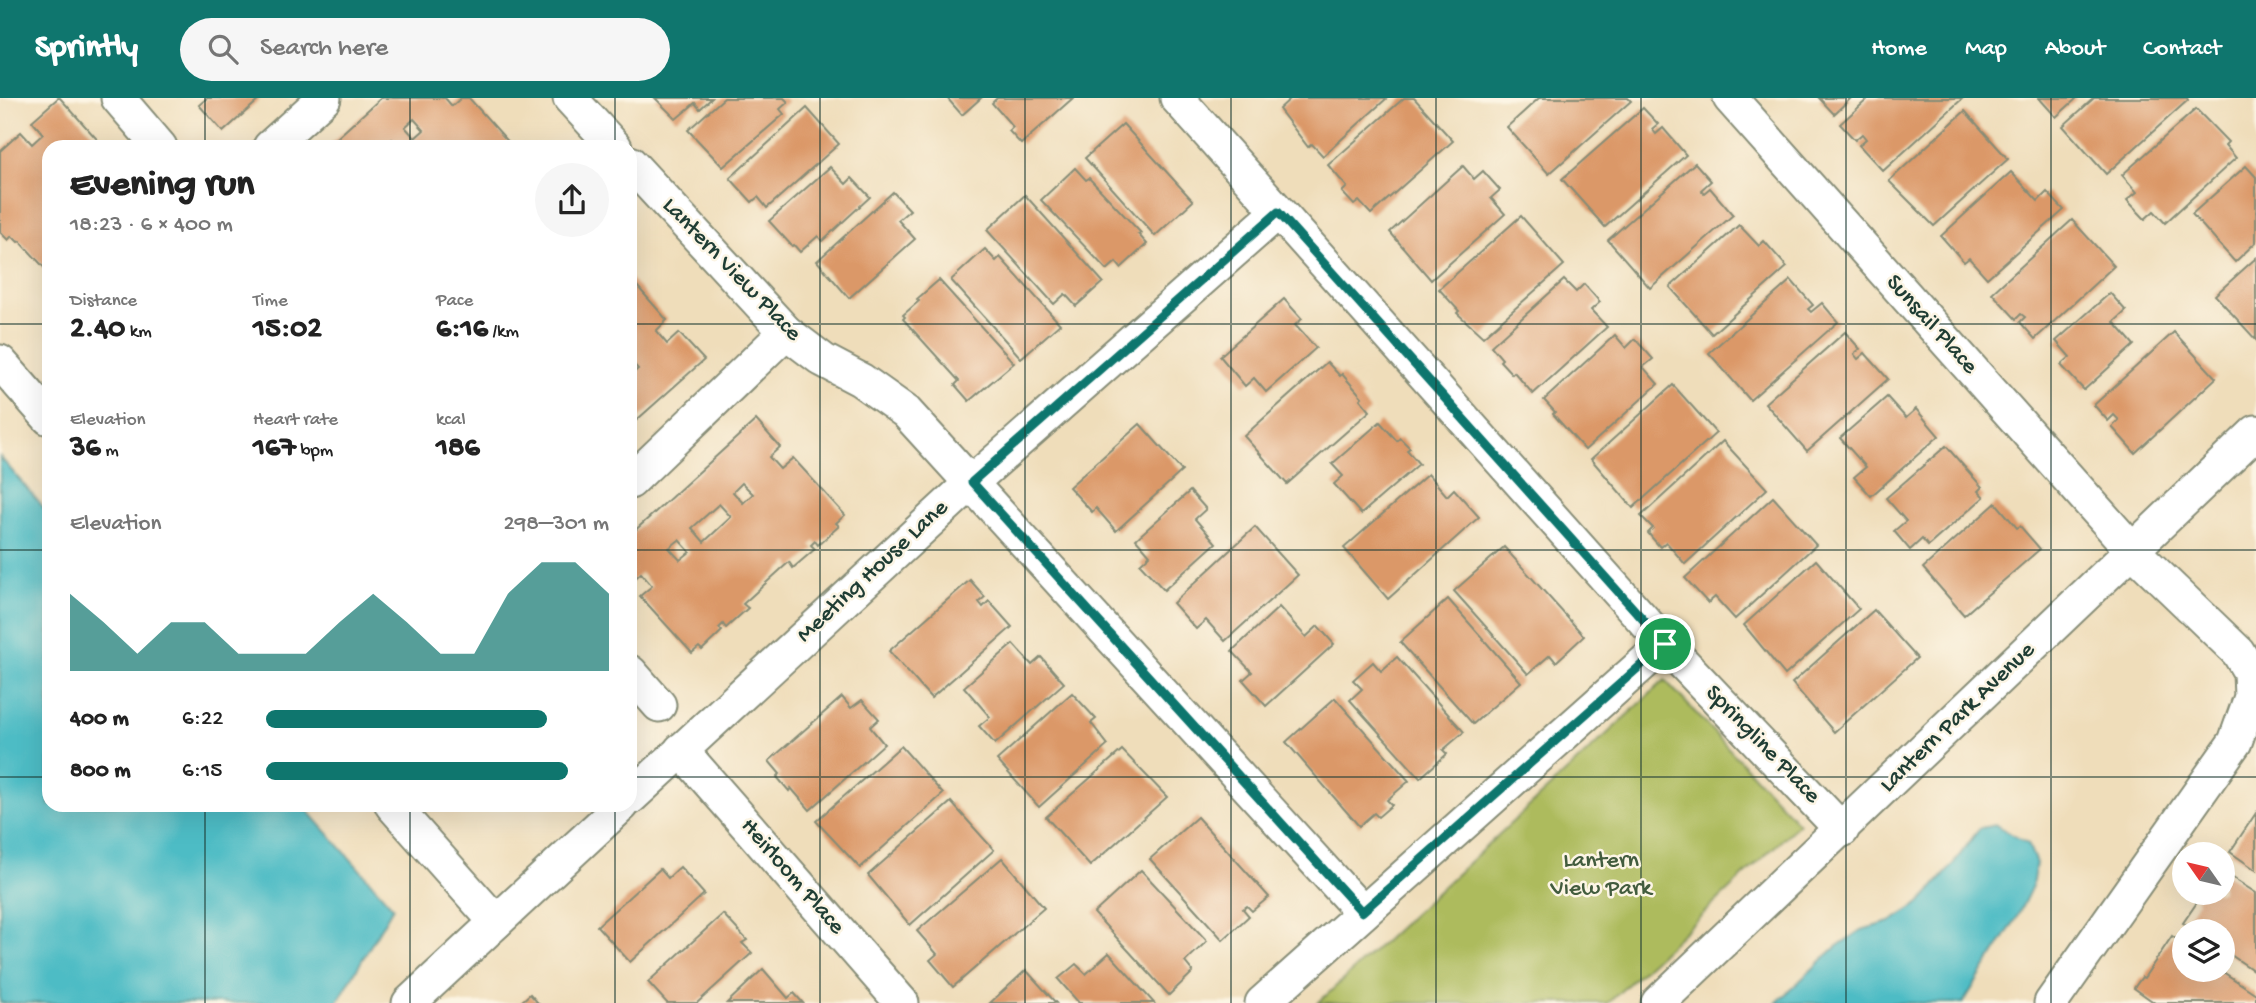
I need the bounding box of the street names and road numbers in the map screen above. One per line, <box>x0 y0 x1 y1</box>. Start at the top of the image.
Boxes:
street label: Lantern View Place <box>655 192 807 348</box>
street label: Sunsail Place <box>1879 269 1984 381</box>
street label: Meeting House Lane <box>791 494 956 650</box>
street label: Lantern Park Avenue <box>1874 636 2042 800</box>
street label: Springline Place <box>1698 680 1826 811</box>
street label: Heirloom Place <box>733 813 851 942</box>

